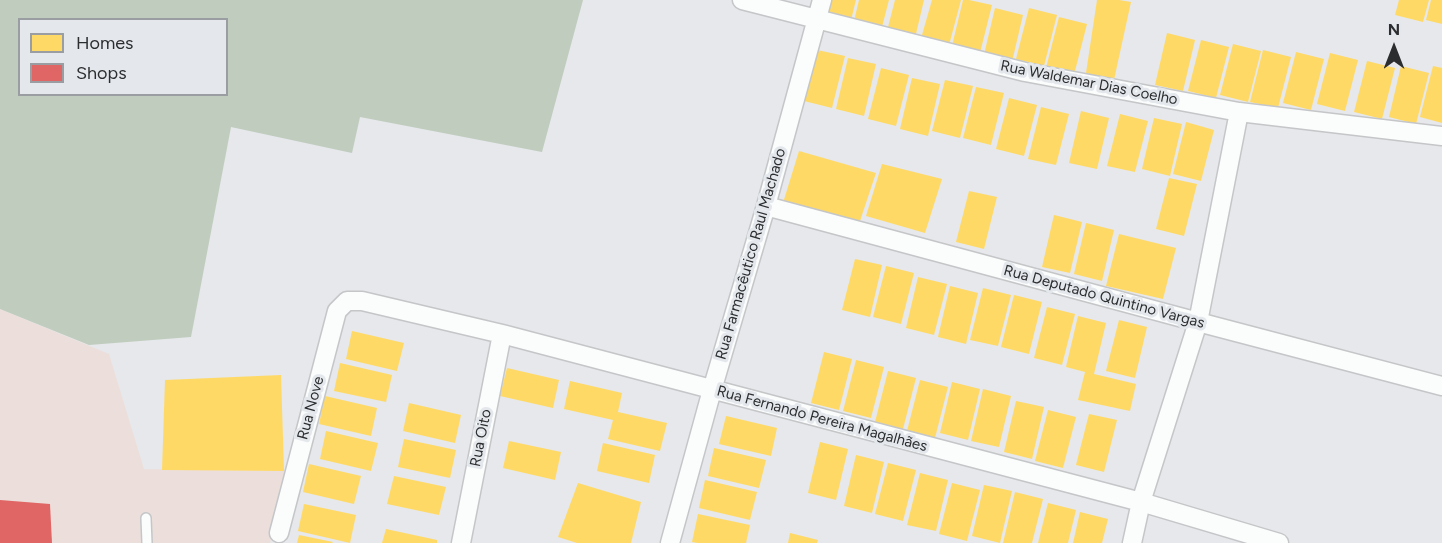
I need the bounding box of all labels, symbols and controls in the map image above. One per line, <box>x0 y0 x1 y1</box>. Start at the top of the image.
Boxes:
legend <box>18 18 228 96</box>
north arrow <box>1364 18 1424 78</box>
text: N <box>1388 20 1400 39</box>
text: Homes <box>76 32 134 54</box>
street label: Rua Waldemar Dias Coelho <box>999 57 1179 109</box>
text: Shops <box>76 62 127 84</box>
street label: Rua Farmacêutico Raul Machado <box>712 146 790 362</box>
street label: Rua Deputado Quintino Vargas <box>1002 262 1206 332</box>
street label: Rua Nove <box>294 374 328 442</box>
street label: Rua Fernando Pereira Magalhães <box>715 382 929 456</box>
street label: Rua Oito <box>467 408 495 468</box>

